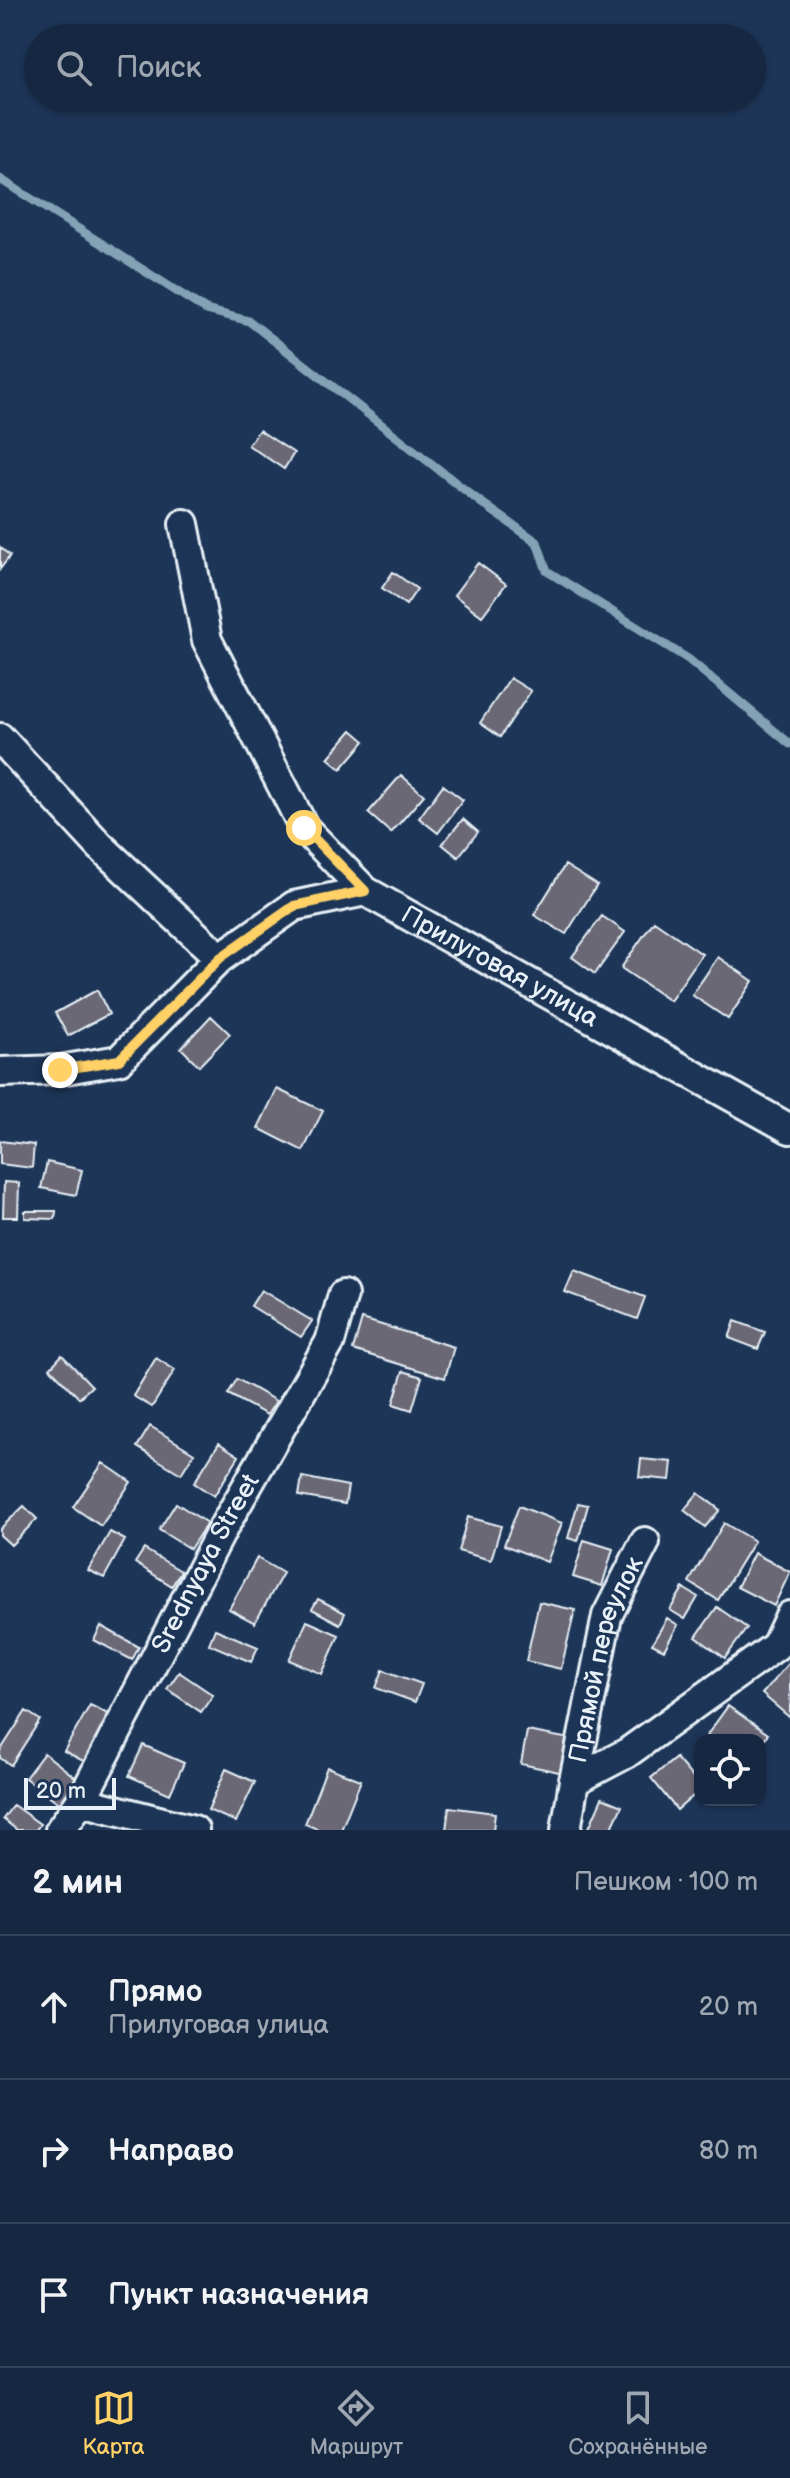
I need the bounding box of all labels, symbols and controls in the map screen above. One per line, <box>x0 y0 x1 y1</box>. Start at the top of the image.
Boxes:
search box <box>24 24 766 112</box>
icon: search <box>52 46 96 90</box>
text: Поиск <box>116 50 202 86</box>
route start <box>286 810 322 846</box>
street label: Прилуговая улица <box>396 899 604 1034</box>
route end <box>42 1052 78 1088</box>
street label: Srednyaya Street <box>145 1468 266 1659</box>
street label: Прямой переулок <box>563 1551 650 1765</box>
map controls <box>694 1734 766 1806</box>
button: locate <box>694 1734 766 1806</box>
scale bar <box>24 1774 116 1810</box>
text: 20 m <box>36 1778 86 1805</box>
text: 2 мин <box>32 1862 123 1903</box>
text: Пешком · 100 m <box>574 1867 758 1898</box>
text: Прямо <box>108 1974 202 2010</box>
icon: ahead <box>32 1985 76 2029</box>
text: 20 m <box>699 1992 758 2023</box>
text: Прилуговая улица <box>108 2010 329 2041</box>
icon: right <box>32 2129 76 2173</box>
text: Направо <box>108 2133 234 2169</box>
text: 80 m <box>699 2136 758 2167</box>
icon: arrive <box>32 2273 76 2317</box>
text: Пункт назначения <box>108 2277 369 2313</box>
tab: Карта <box>83 2386 145 2461</box>
tab: Маршрут <box>310 2386 403 2461</box>
tab: Сохранённые <box>568 2386 707 2461</box>

